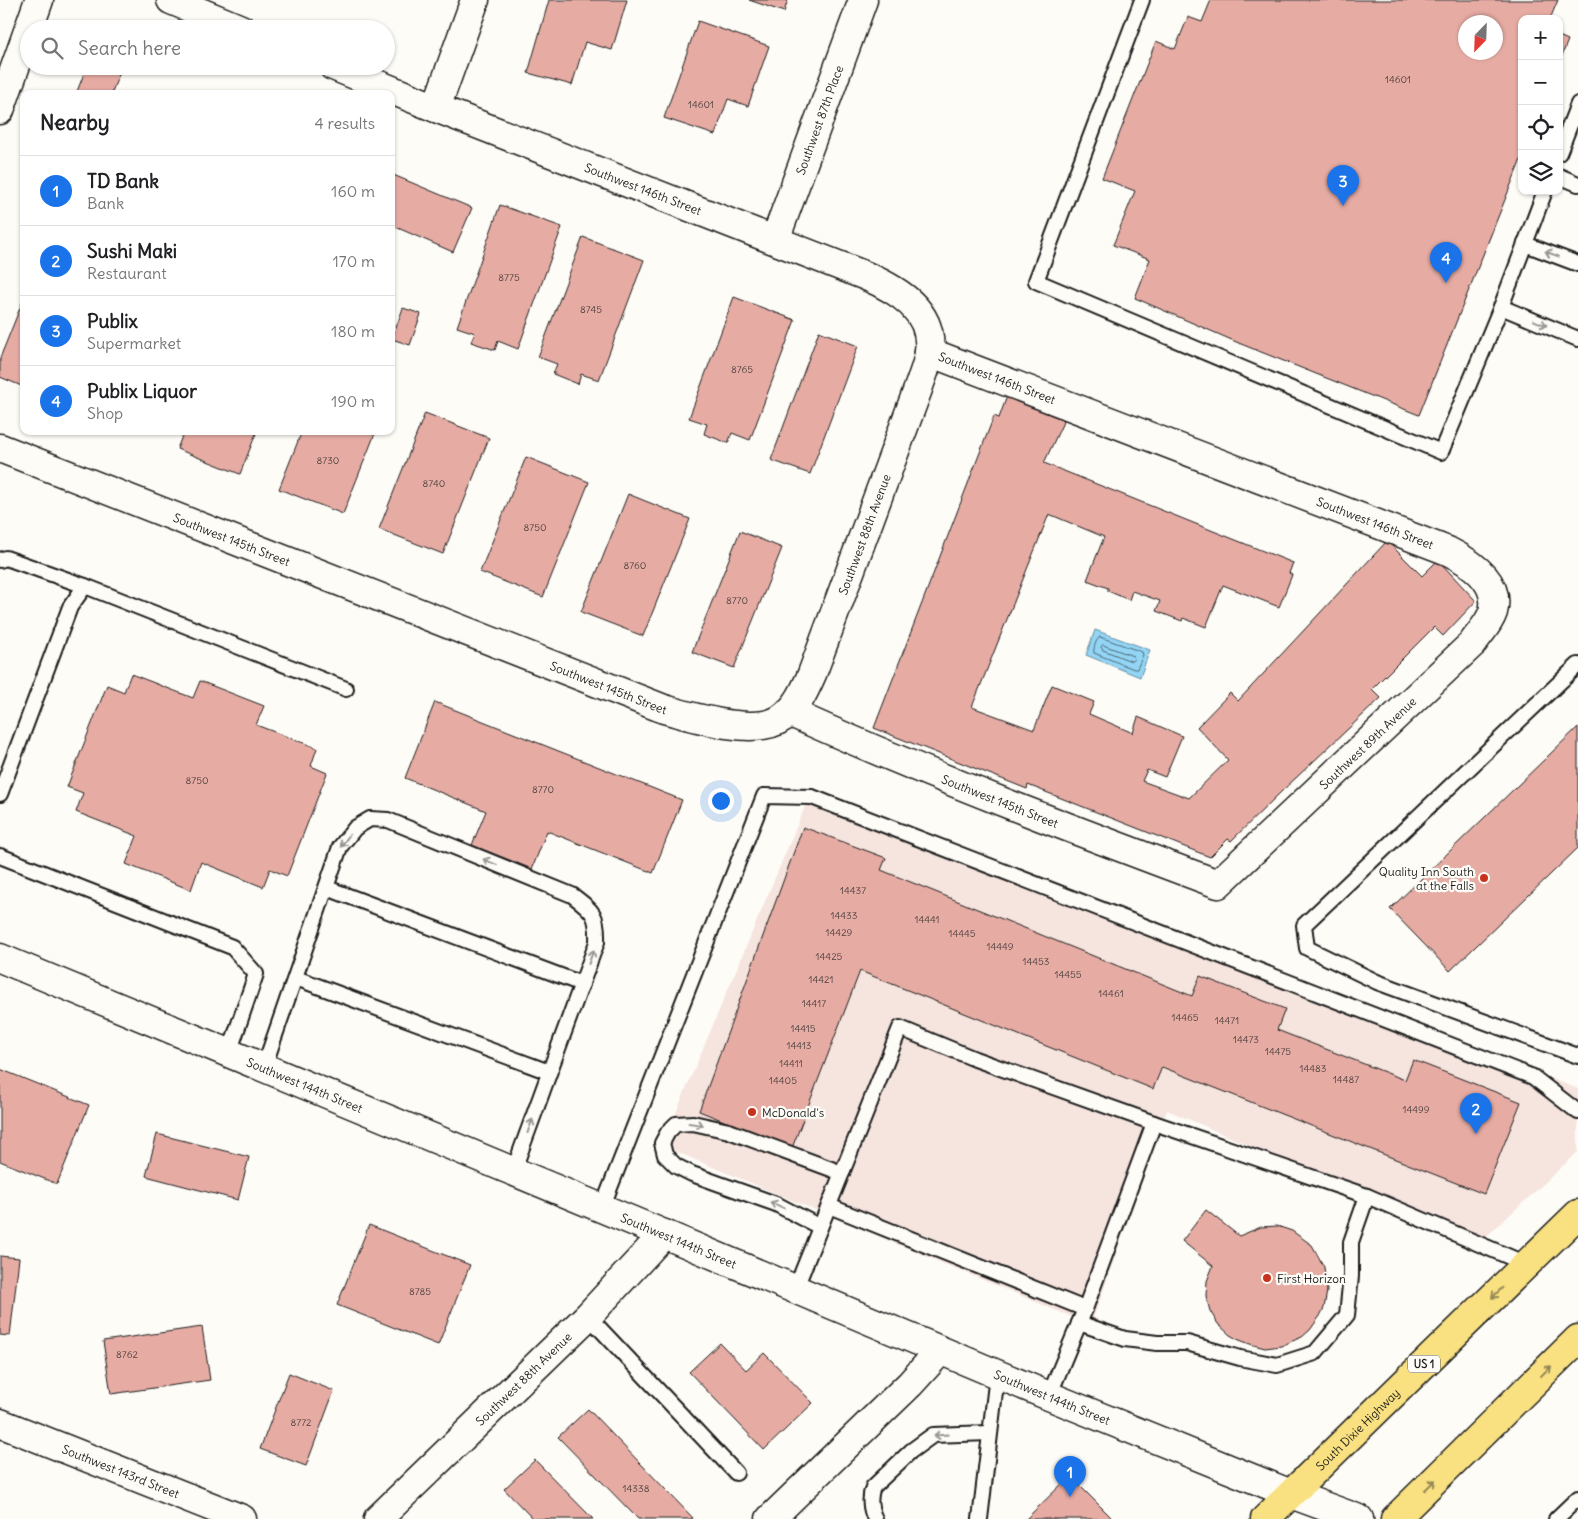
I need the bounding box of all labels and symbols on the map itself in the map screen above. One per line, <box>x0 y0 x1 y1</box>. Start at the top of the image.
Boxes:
north arrow <box>1458 15 1503 60</box>
street label: Southwest 87th Place <box>792 63 846 177</box>
house number: 14601 <box>1385 73 1411 86</box>
house number: 14601 <box>688 98 714 111</box>
street label: Southwest 146th Street <box>582 160 704 218</box>
pin: 3 <box>1327 165 1359 206</box>
pin: 4 <box>1430 242 1462 283</box>
one-way arrow <box>1544 249 1560 258</box>
house number: 8775 <box>498 271 520 284</box>
house number: 8745 <box>580 303 602 316</box>
one-way arrow <box>1532 320 1547 329</box>
street label: Southwest 146th Street <box>936 349 1058 407</box>
house number: 8765 <box>731 363 753 376</box>
house number: 8730 <box>317 454 339 467</box>
street label: Southwest 88th Avenue <box>835 472 893 597</box>
house number: 8740 <box>423 477 445 490</box>
street label: Southwest 146th Street <box>1314 494 1436 552</box>
street label: Southwest 145th Street <box>171 509 292 569</box>
house number: 8750 <box>524 521 547 534</box>
house number: 8760 <box>624 559 646 572</box>
house number: 8770 <box>726 594 748 607</box>
street label: Southwest 145th Street <box>548 658 668 717</box>
street label: Southwest 89th Avenue <box>1316 693 1419 792</box>
street label: Southwest 145th Street <box>940 771 1061 830</box>
house number: 8750 <box>186 774 209 787</box>
house number: 8770 <box>532 783 554 796</box>
your location <box>708 788 734 814</box>
one-way arrow <box>340 834 350 848</box>
one-way arrow <box>483 856 498 866</box>
place label: Quality Inn South at the Falls <box>1379 864 1474 893</box>
marker: Quality Inn South at the Falls <box>1478 872 1490 884</box>
house number: 14437 <box>840 884 866 897</box>
house number: 14433 <box>831 909 858 922</box>
house number: 14441 <box>914 913 940 926</box>
house number: 14429 <box>826 926 853 939</box>
house number: 14445 <box>948 927 976 940</box>
house number: 14449 <box>986 940 1014 953</box>
one-way arrow <box>587 950 596 965</box>
house number: 14425 <box>816 950 843 963</box>
house number: 14453 <box>1023 955 1050 968</box>
house number: 14455 <box>1054 968 1082 981</box>
house number: 14421 <box>809 973 833 986</box>
house number: 14461 <box>1098 987 1124 1000</box>
house number: 14417 <box>802 997 826 1010</box>
house number: 14465 <box>1171 1011 1199 1024</box>
house number: 14471 <box>1215 1014 1239 1027</box>
house number: 14415 <box>790 1022 816 1035</box>
house number: 14473 <box>1233 1033 1259 1046</box>
house number: 14413 <box>786 1039 812 1052</box>
house number: 14475 <box>1265 1045 1291 1058</box>
street label: Southwest 144th Street <box>245 1054 365 1115</box>
house number: 14411 <box>779 1057 803 1070</box>
house number: 14483 <box>1300 1062 1327 1075</box>
house number: 14487 <box>1333 1073 1359 1086</box>
house number: 14405 <box>769 1074 797 1087</box>
pin: 2 <box>1460 1093 1492 1134</box>
house number: 14499 <box>1402 1103 1430 1116</box>
place label: McDonald's <box>762 1105 824 1120</box>
marker: McDonald's <box>746 1106 758 1118</box>
one-way arrow <box>526 1119 535 1135</box>
one-way arrow <box>687 1119 703 1129</box>
one-way arrow <box>769 1200 784 1210</box>
street label: Southwest 144th Street <box>619 1209 739 1271</box>
place label: First Horizon <box>1277 1271 1346 1286</box>
marker: First Horizon <box>1261 1272 1273 1284</box>
house number: 8785 <box>409 1285 431 1298</box>
one-way arrow <box>1491 1287 1503 1299</box>
street label: Southwest 88th Avenue <box>472 1329 574 1428</box>
house number: 8762 <box>116 1348 138 1361</box>
road number: US 1 <box>1408 1356 1440 1372</box>
one-way arrow <box>1539 1365 1552 1377</box>
street label: Southwest 144th Street <box>992 1366 1112 1427</box>
street label: South Dixie Highway <box>1312 1385 1403 1473</box>
house number: 8772 <box>290 1416 312 1429</box>
one-way arrow <box>933 1430 949 1439</box>
street label: Southwest 143rd Street <box>60 1441 182 1501</box>
pin: 1 <box>1054 1456 1086 1497</box>
one-way arrow <box>1423 1479 1436 1491</box>
house number: 14338 <box>623 1482 650 1495</box>

